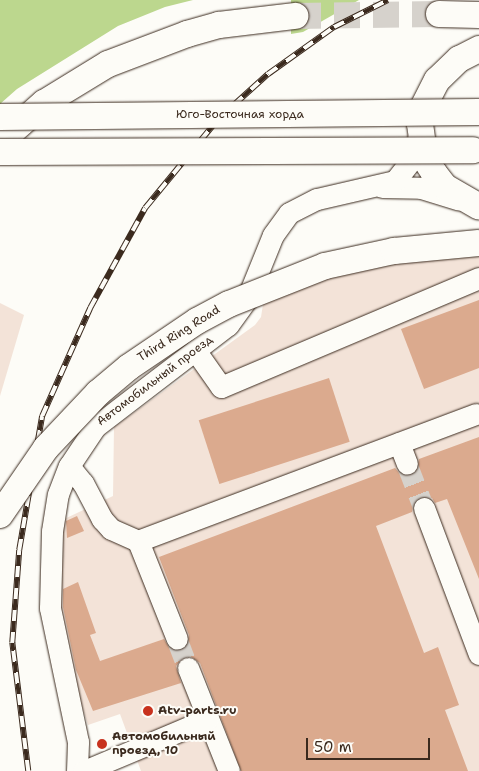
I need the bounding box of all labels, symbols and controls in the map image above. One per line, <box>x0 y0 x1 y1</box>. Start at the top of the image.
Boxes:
street label: Юго-Восточная хорда <box>176 108 304 122</box>
street label: Third Ring Road <box>135 303 223 365</box>
street label: Автомобильный проезд <box>94 333 216 429</box>
place label: Atv-parts.ru <box>158 704 237 718</box>
marker: Atv-parts.ru <box>142 705 154 717</box>
scale bar <box>309 728 433 760</box>
place label: Автомобильный проезд, 10 <box>112 730 216 758</box>
text: 50 m <box>314 737 352 757</box>
marker: Автомобильный проезд, 10 <box>96 738 108 750</box>

